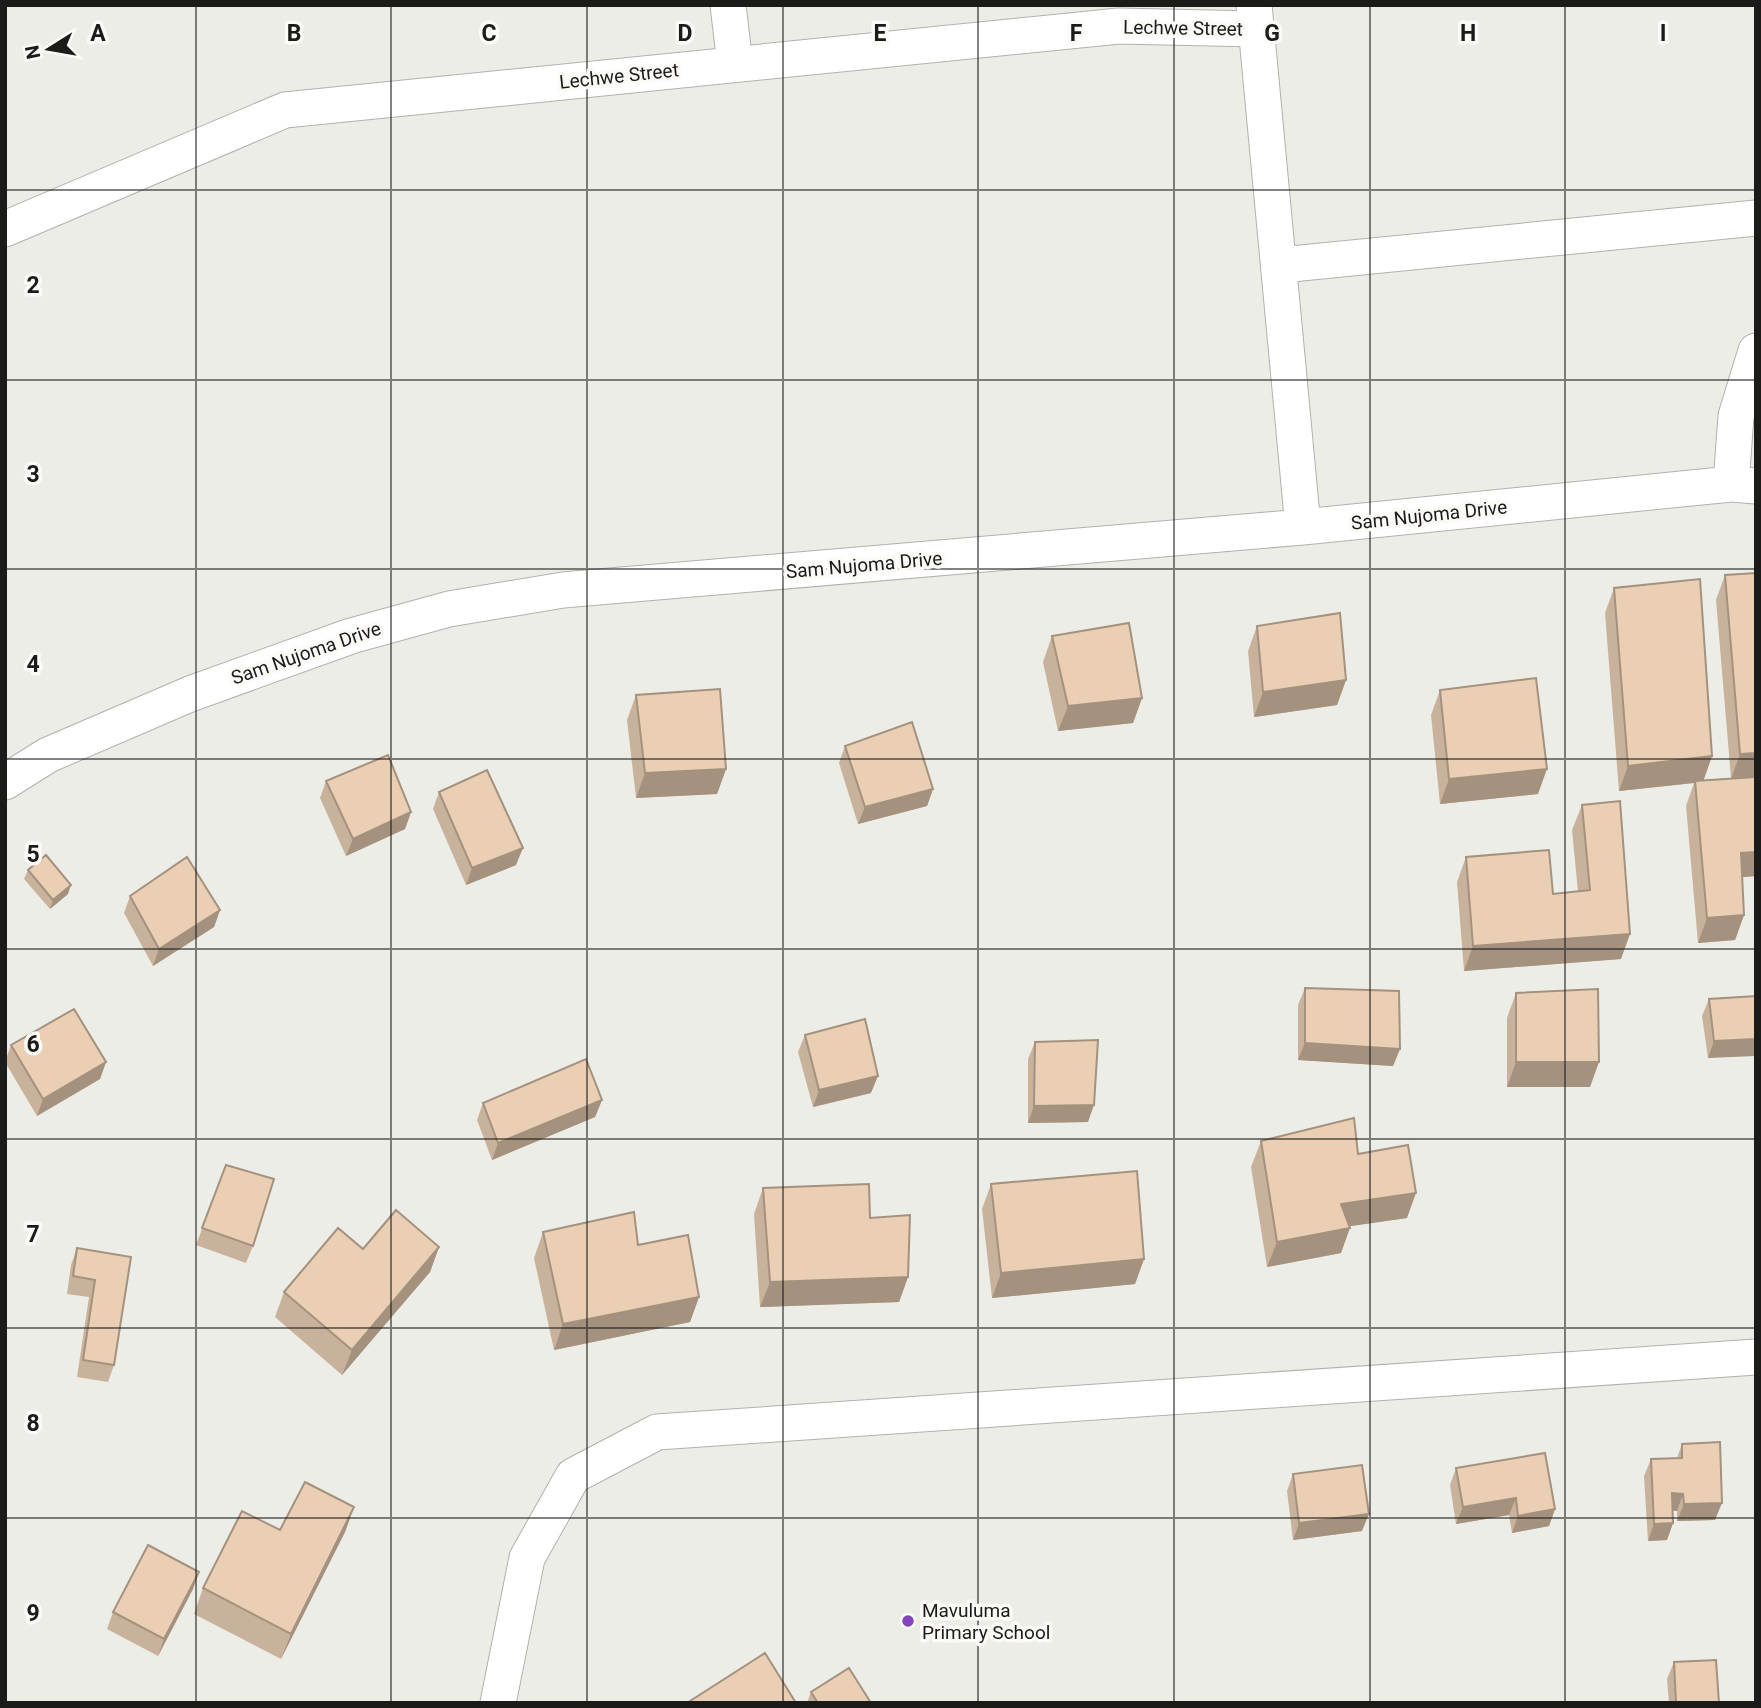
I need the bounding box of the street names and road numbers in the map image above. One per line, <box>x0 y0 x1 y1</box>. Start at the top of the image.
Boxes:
street label: Lechwe Street <box>1123 15 1243 41</box>
street label: Lechwe Street <box>558 58 680 94</box>
street label: Sam Nujoma Drive <box>1350 495 1508 535</box>
street label: Sam Nujoma Drive <box>785 547 943 583</box>
street label: Sam Nujoma Drive <box>228 617 384 689</box>

